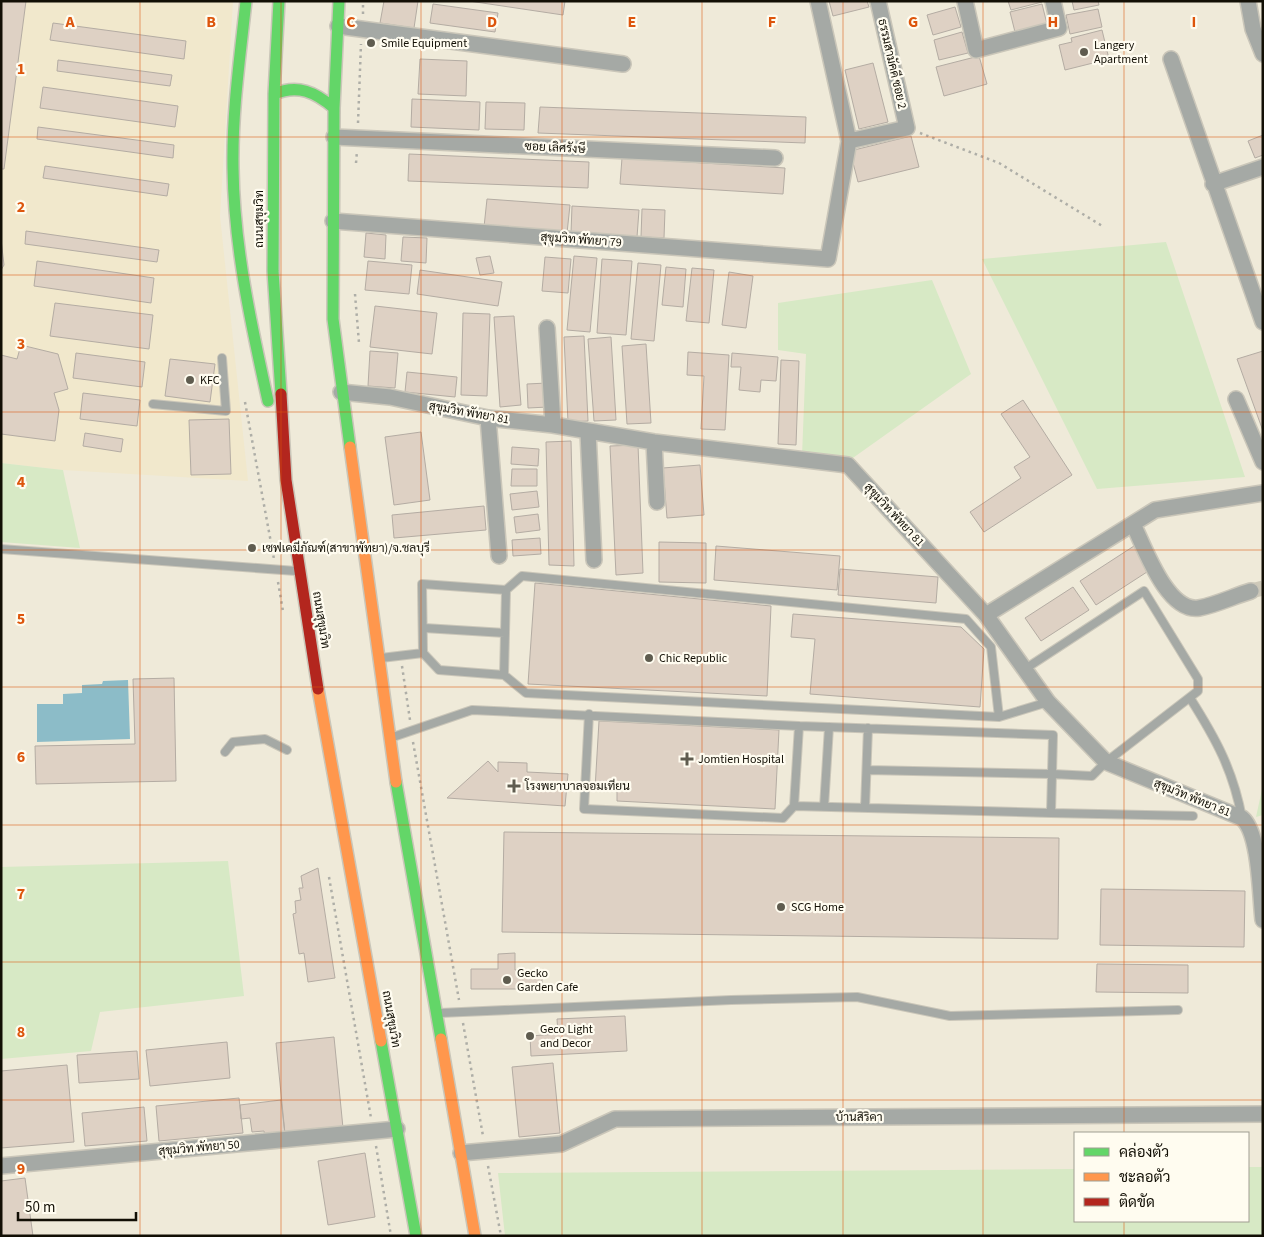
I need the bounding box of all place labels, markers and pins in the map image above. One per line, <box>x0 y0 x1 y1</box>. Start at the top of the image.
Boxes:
place label: Smile Equipment <box>381 35 467 52</box>
marker: Smile Equipment <box>365 37 377 49</box>
place label: Langery Apartment <box>1094 37 1148 68</box>
marker: Langery Apartment <box>1078 46 1090 58</box>
place label: KFC <box>200 372 220 389</box>
marker: KFC <box>184 374 196 386</box>
place label: เซฟเคมีภัณฑ์(สาขาพัทยา)/จ.ชลบุรี <box>262 540 430 557</box>
marker: เซฟเคมีภัณฑ์(สาขาพัทยา)/จ.ชลบุรี <box>246 542 258 554</box>
place label: Chic Republic <box>659 650 728 667</box>
marker: Chic Republic <box>643 652 655 664</box>
place label: Jomtien Hospital <box>698 751 784 768</box>
marker: Jomtien Hospital <box>680 752 694 766</box>
place label: โรงพยาบาลจอมเทียน <box>524 778 630 795</box>
marker: โรงพยาบาลจอมเทียน <box>507 779 521 793</box>
place label: SCG Home <box>791 899 844 916</box>
marker: SCG Home <box>775 901 787 913</box>
place label: Gecko Garden Cafe <box>517 965 578 996</box>
marker: Gecko Garden Cafe <box>501 974 513 986</box>
place label: Geco Light and Decor <box>540 1021 593 1052</box>
marker: Geco Light and Decor <box>524 1030 536 1042</box>

